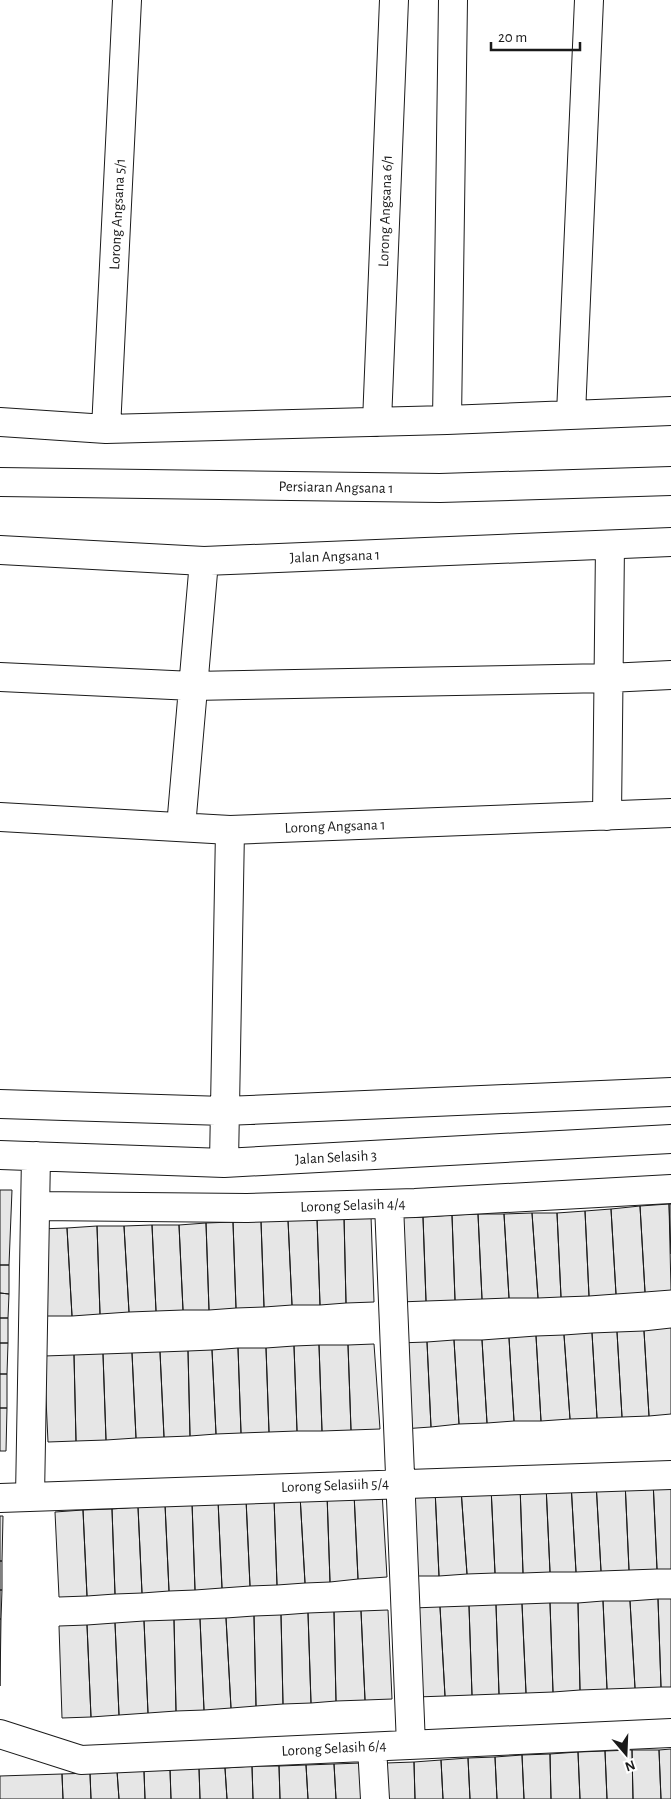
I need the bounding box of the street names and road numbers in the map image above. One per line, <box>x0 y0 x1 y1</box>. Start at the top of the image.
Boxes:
street label: Lorong Angsana 6/1 <box>376 155 395 267</box>
street label: Lorong Angsana 5/1 <box>107 158 128 270</box>
street label: Persiaran Angsana 1 <box>278 479 394 496</box>
street label: Jalan Angsana 1 <box>290 547 380 566</box>
street label: Lorong Angsana 1 <box>284 817 386 836</box>
street label: Jalan Selasih 3 <box>295 1148 377 1167</box>
street label: Lorong Selasih 4/4 <box>300 1196 406 1215</box>
street label: Lorong Selasiih 5/4 <box>281 1476 389 1495</box>
street label: Lorong Selasih 6/4 <box>281 1738 387 1759</box>

